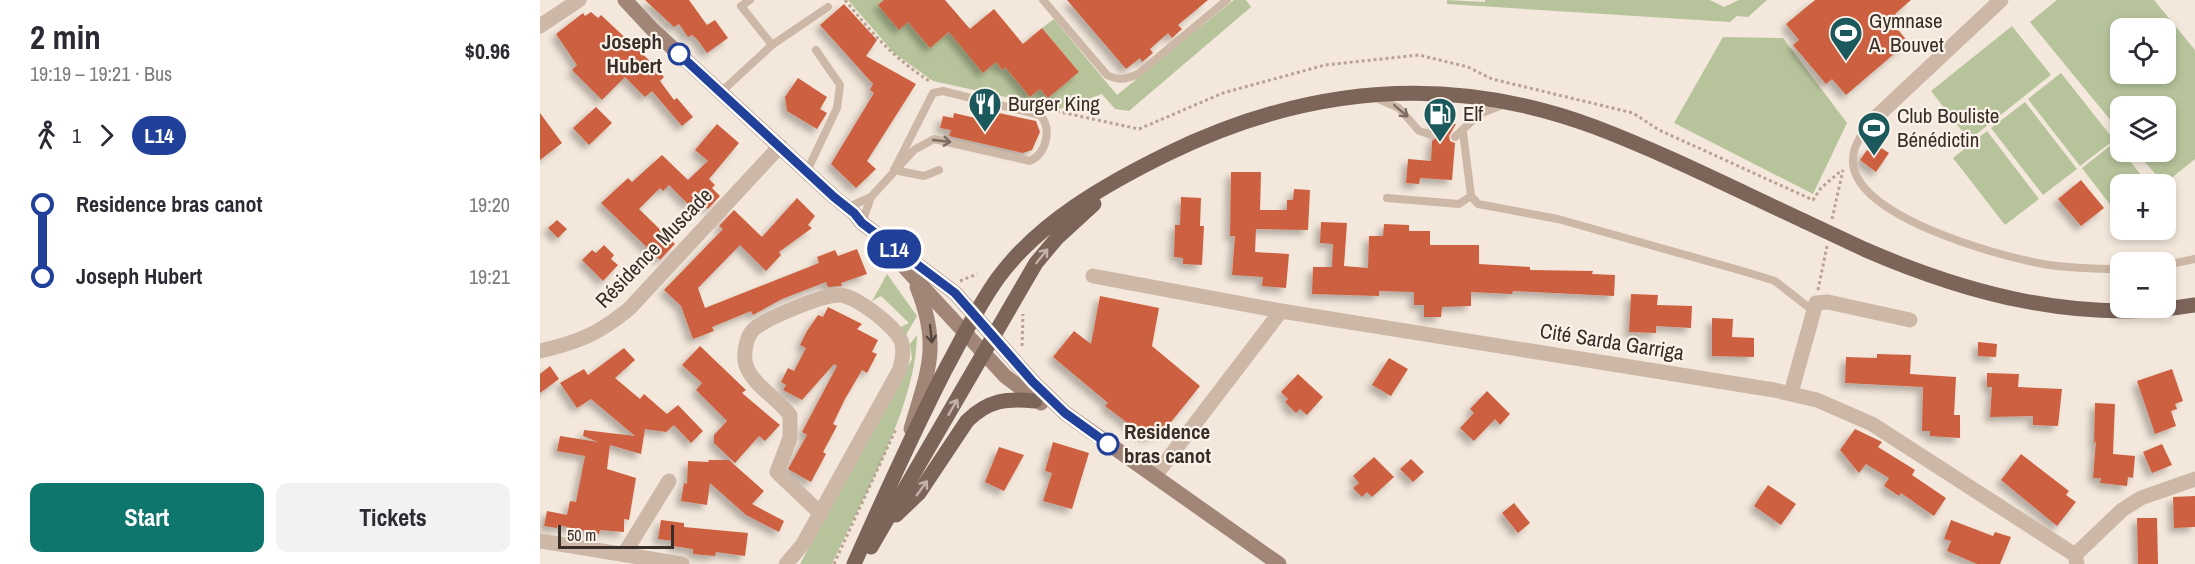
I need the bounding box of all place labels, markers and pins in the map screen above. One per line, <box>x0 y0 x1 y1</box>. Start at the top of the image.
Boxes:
place label: Gymnase A. Bouvet <box>1868 6 1944 59</box>
sports icon: Gymnase A. Bouvet <box>1828 15 1864 62</box>
place label: Joseph Hubert <box>602 27 662 80</box>
marker: Joseph Hubert <box>668 43 690 65</box>
restaurant icon: Burger King <box>967 86 1003 133</box>
place label: Burger King <box>1008 89 1100 118</box>
fuel station icon: Elf <box>1422 96 1458 143</box>
place label: Elf <box>1463 99 1483 128</box>
place label: Club Bouliste Bénédictin <box>1897 101 1999 154</box>
sports icon: Club Bouliste Bénédictin <box>1856 110 1892 157</box>
place label: Residence bras canot <box>1124 417 1211 470</box>
marker: Residence bras canot <box>1097 433 1119 455</box>

